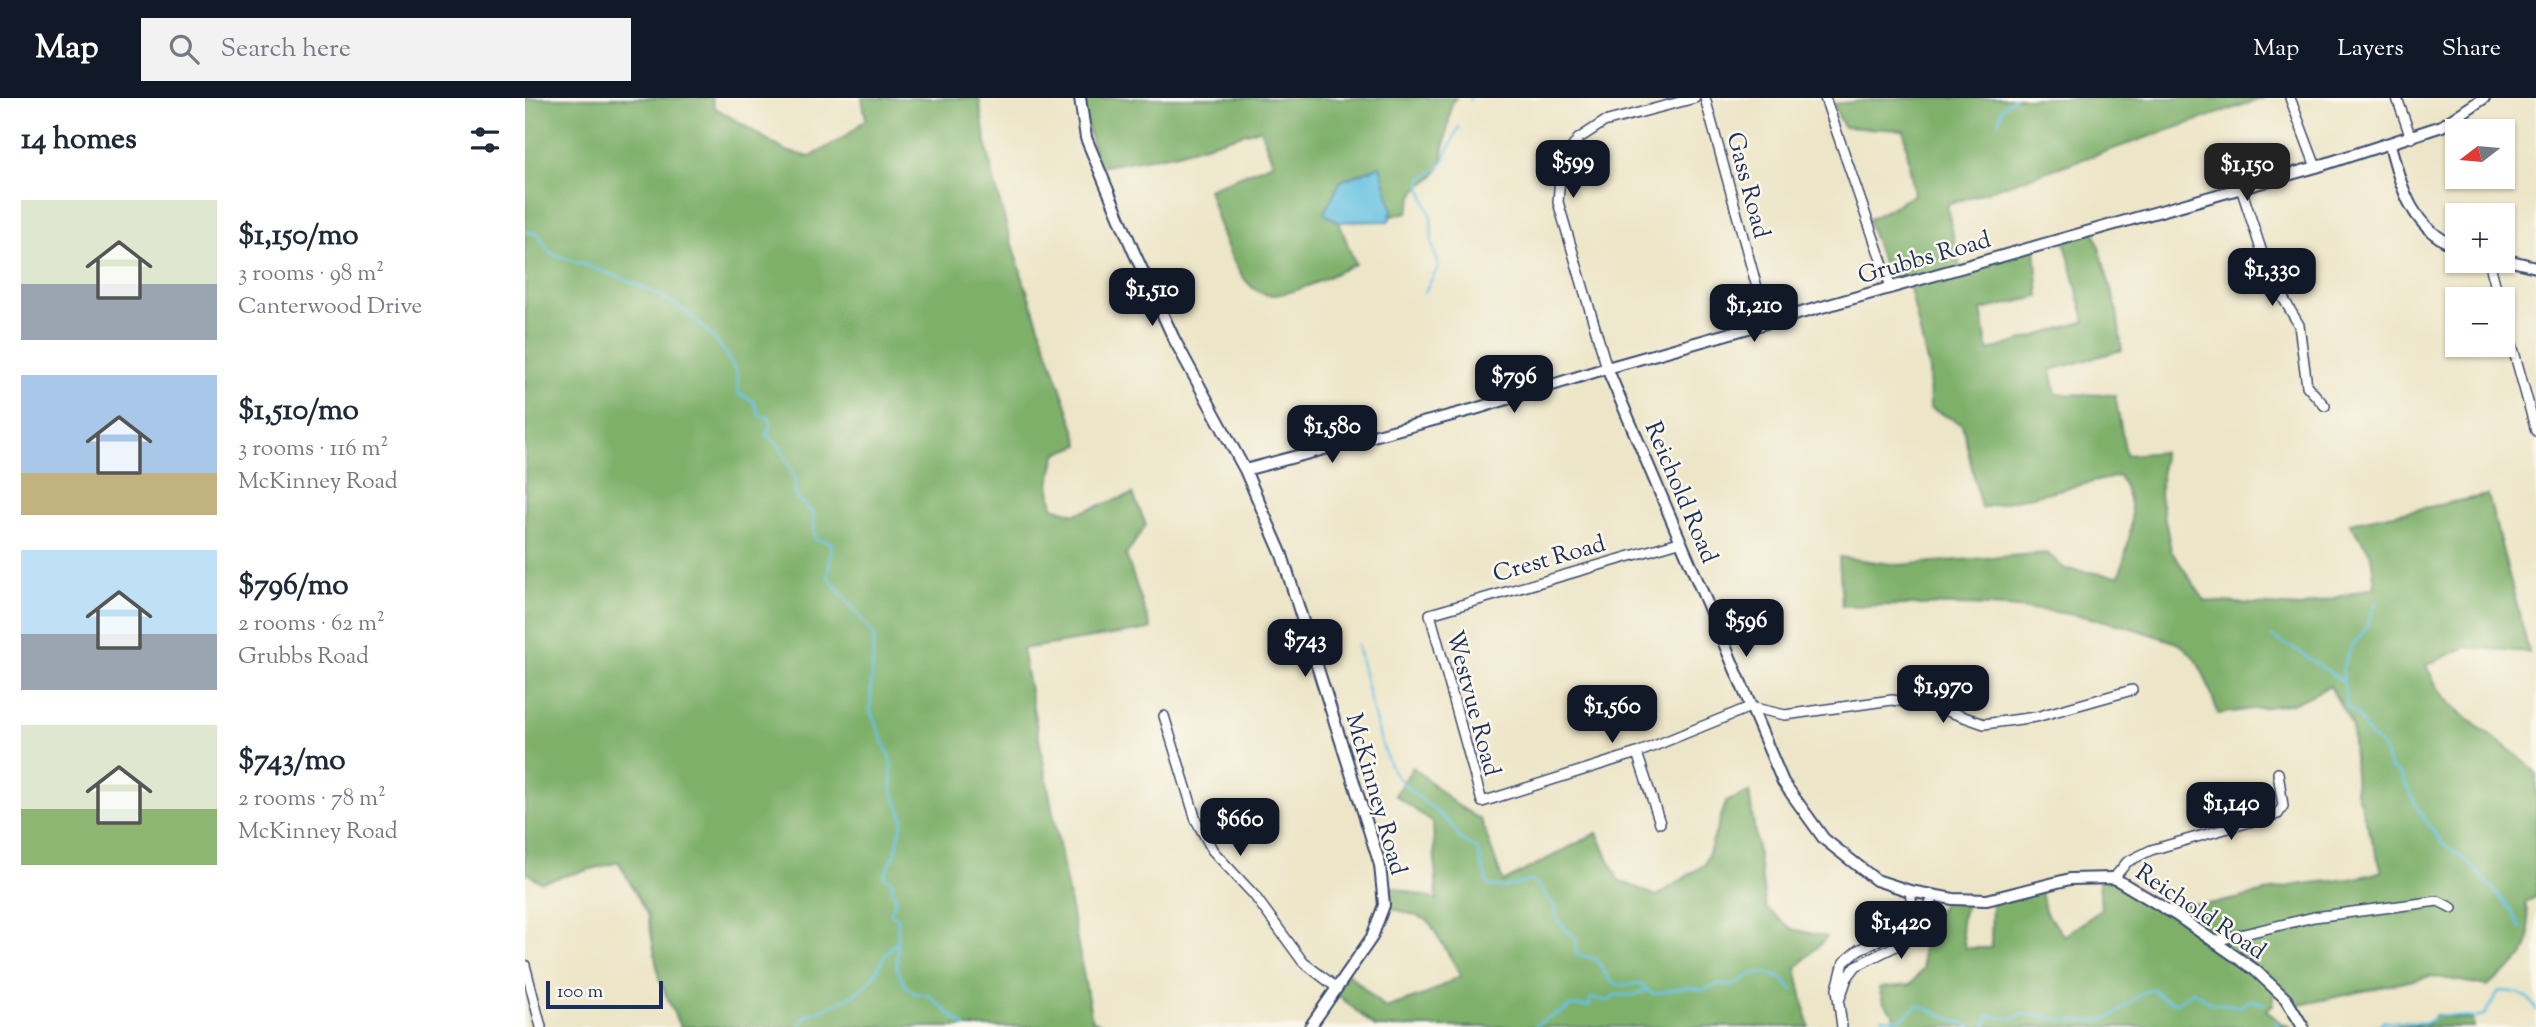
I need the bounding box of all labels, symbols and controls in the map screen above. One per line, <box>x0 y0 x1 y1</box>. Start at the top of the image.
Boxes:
search box <box>141 18 631 81</box>
text: Map <box>35 25 99 73</box>
icon: search <box>165 30 203 68</box>
text: Search here <box>221 31 351 68</box>
text: Map <box>2253 32 2299 66</box>
text: Layers <box>2337 32 2404 66</box>
text: Share <box>2442 32 2501 66</box>
text: 14 homes <box>21 119 137 162</box>
north arrow <box>2445 119 2515 189</box>
map controls <box>2445 119 2515 357</box>
icon: filters <box>466 121 504 159</box>
street label: Gass Road <box>1717 129 1778 243</box>
pin: $599 <box>1532 140 1614 200</box>
pin: $1,150 <box>2190 144 2304 203</box>
text: $599 <box>1552 146 1594 179</box>
text: $1,150 <box>2220 149 2274 182</box>
button: + <box>2445 203 2515 273</box>
text: $1,150/mo <box>238 215 359 258</box>
street label: Grubbs Road <box>1854 224 1995 294</box>
icon: home <box>77 228 161 312</box>
pin: $1,330 <box>2215 248 2329 308</box>
text: $1,330 <box>2244 254 2300 287</box>
text: 3 rooms · 98 m² <box>238 258 384 291</box>
pin: $1,510 <box>1095 268 1209 328</box>
text: $1,510 <box>1125 274 1179 307</box>
pin: $1,210 <box>1697 285 1811 344</box>
button: − <box>2445 287 2515 357</box>
text: $1,210 <box>1726 290 1782 323</box>
text: Canterwood Drive <box>238 291 422 324</box>
pin: $796 <box>1473 356 1555 415</box>
text: $796 <box>1491 361 1537 394</box>
text: $1,510/mo <box>238 390 359 433</box>
icon: home <box>77 403 161 487</box>
pin: $1,580 <box>1275 406 1389 465</box>
text: $1,580 <box>1303 411 1361 444</box>
street label: Reichold Road <box>1635 417 1725 569</box>
text: 3 rooms · 116 m² <box>238 433 388 466</box>
text: McKinney Road <box>238 466 398 499</box>
street label: Crest Road <box>1489 527 1610 592</box>
text: $796/mo <box>238 565 349 608</box>
icon: home <box>77 578 161 662</box>
pin: $596 <box>1705 600 1787 659</box>
text: $596 <box>1725 605 1767 638</box>
text: 2 rooms · 62 m² <box>238 608 385 641</box>
pin: $743 <box>1264 620 1346 679</box>
text: $743 <box>1283 625 1327 658</box>
street label: Westvue Road <box>1436 627 1508 781</box>
text: Grubbs Road <box>238 641 369 674</box>
pin: $1,970 <box>1886 666 2000 725</box>
text: $1,970 <box>1913 671 1973 704</box>
pin: $1,560 <box>1555 686 1669 745</box>
text: $1,560 <box>1583 691 1641 724</box>
street label: McKinney Road <box>1336 710 1415 880</box>
text: $743/mo <box>238 740 346 783</box>
icon: home <box>77 753 161 837</box>
pin: $1,140 <box>2174 782 2288 842</box>
text: 2 rooms · 78 m² <box>238 783 386 816</box>
text: $1,140 <box>2202 788 2260 821</box>
pin: $660 <box>1199 798 1281 858</box>
text: $660 <box>1216 804 1264 837</box>
text: McKinney Road <box>238 816 398 849</box>
street label: Reichold Road <box>2128 856 2272 969</box>
pin: $1,420 <box>1844 902 1958 961</box>
text: $1,420 <box>1871 907 1931 940</box>
scale bar <box>546 978 663 1010</box>
text: 100 m <box>557 979 603 1006</box>

